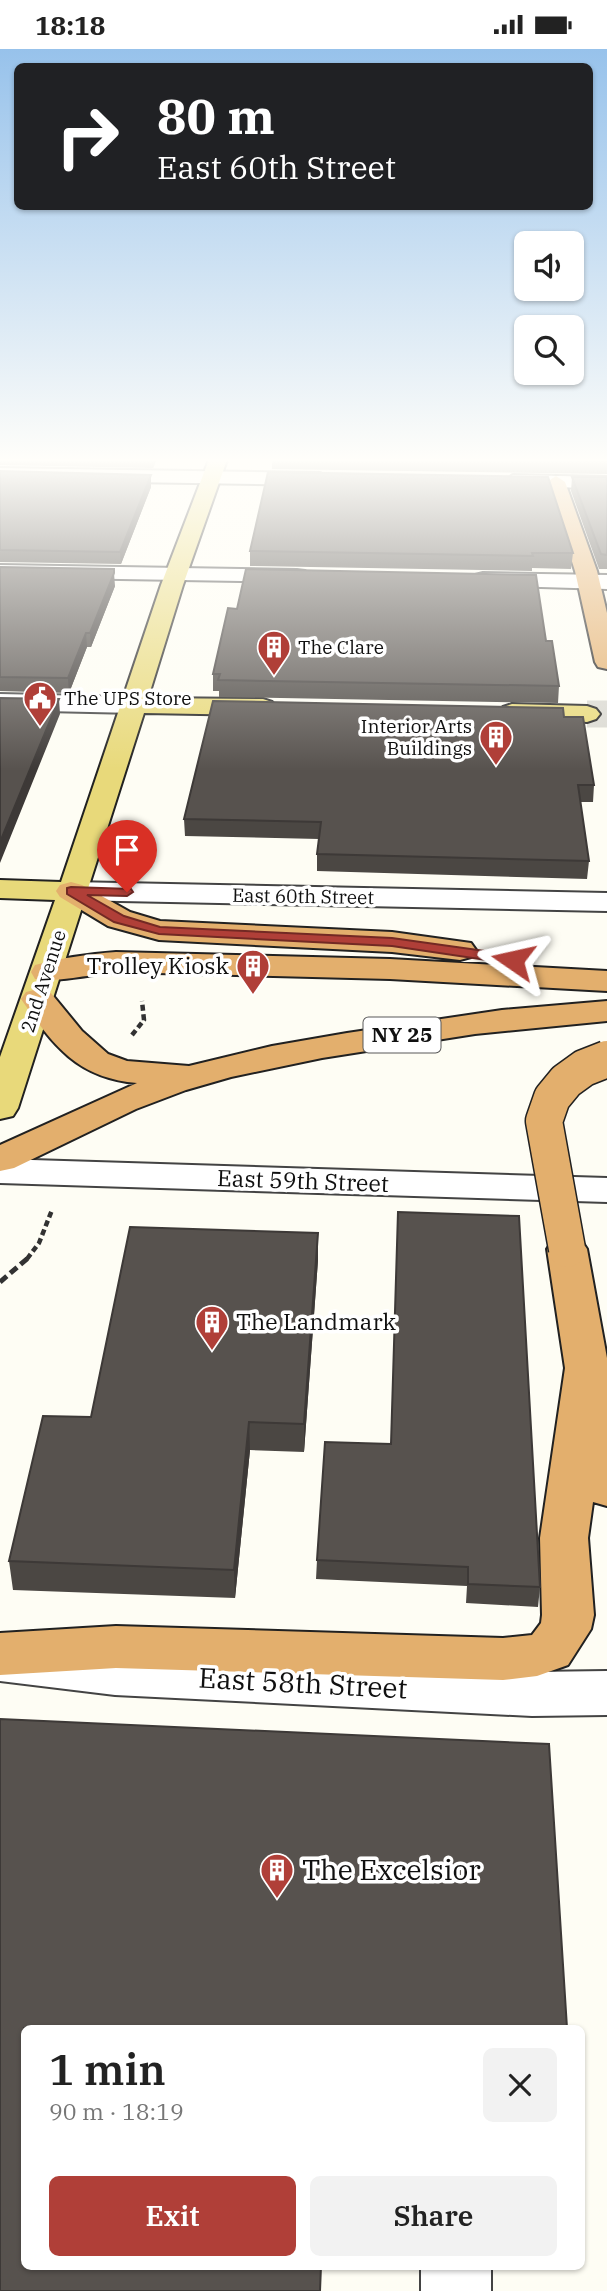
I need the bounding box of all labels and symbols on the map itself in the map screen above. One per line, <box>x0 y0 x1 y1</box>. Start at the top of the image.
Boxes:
building icon: The Clare <box>255 628 293 677</box>
place label: The Clare <box>298 635 384 659</box>
public building icon: The UPS Store <box>21 679 59 728</box>
place label: The UPS Store <box>64 686 191 710</box>
place label: Interior Arts Buildings <box>361 714 472 760</box>
building icon: Interior Arts Buildings <box>477 718 515 767</box>
pin <box>97 820 157 892</box>
street label: East 60th Street <box>232 883 374 909</box>
position arrow <box>476 923 550 997</box>
street label: 2nd Avenue <box>15 927 71 1035</box>
building icon: Trolley Kiosk <box>234 947 272 996</box>
place label: Trolley Kiosk <box>86 950 230 980</box>
road number: NY 25 <box>364 1017 440 1053</box>
street label: East 59th Street <box>217 1162 389 1198</box>
building icon: The Landmark <box>193 1303 231 1352</box>
place label: The Landmark <box>236 1306 397 1336</box>
street label: East 58th Street <box>198 1659 409 1706</box>
building icon: The Excelsior <box>258 1851 296 1900</box>
place label: The Excelsior <box>302 1851 481 1888</box>

